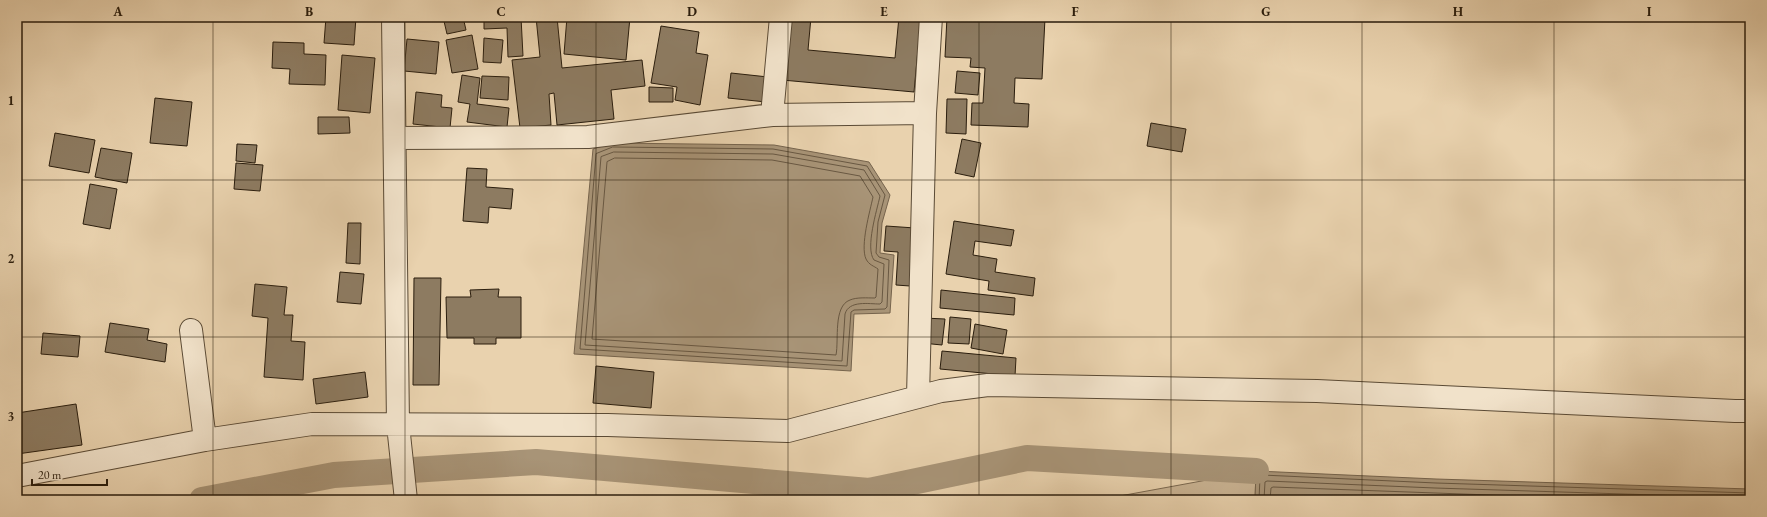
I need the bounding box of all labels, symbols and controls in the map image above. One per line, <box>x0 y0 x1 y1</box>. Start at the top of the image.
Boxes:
text: A <box>112 3 123 20</box>
text: B <box>305 3 313 20</box>
text: C <box>496 3 506 20</box>
text: D <box>687 3 697 20</box>
text: E <box>880 3 888 20</box>
text: F <box>1071 3 1079 20</box>
text: G <box>1261 3 1271 20</box>
text: H <box>1453 3 1464 20</box>
text: I <box>1647 3 1652 20</box>
text: 1 <box>8 92 15 109</box>
text: 2 <box>8 250 15 267</box>
text: 3 <box>8 408 15 425</box>
scale bar <box>32 461 107 487</box>
text: 20 m <box>38 467 62 483</box>

